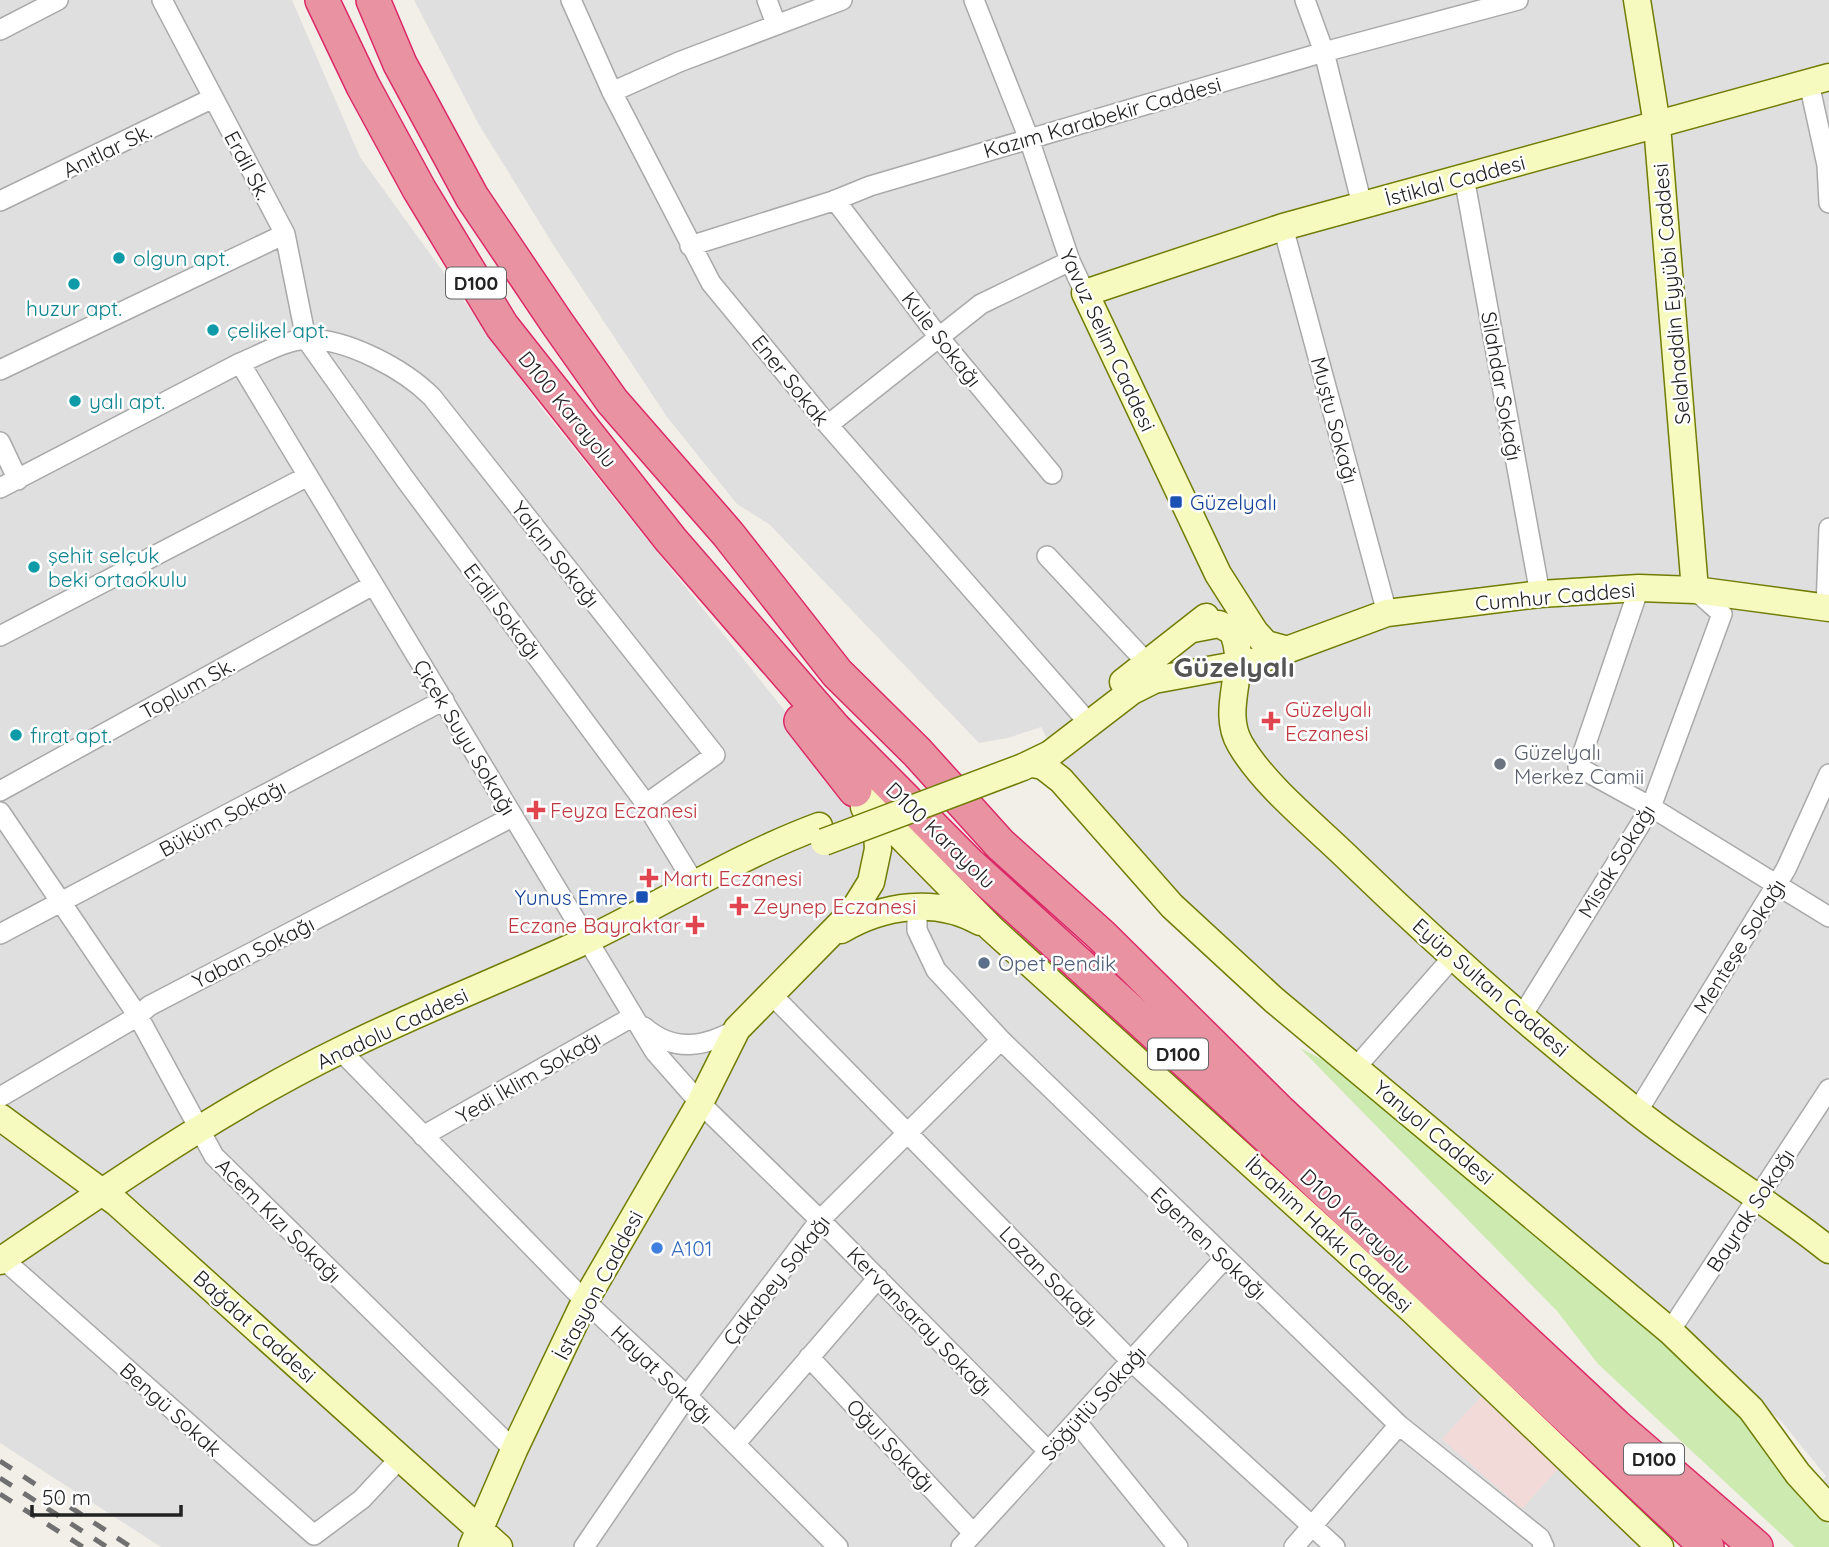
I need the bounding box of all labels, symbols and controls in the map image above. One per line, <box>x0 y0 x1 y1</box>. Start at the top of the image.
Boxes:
street label: Kazım Karabekir Caddesi <box>980 71 1224 163</box>
street label: Anıtlar Sk. <box>58 117 156 183</box>
street label: Erdil Sk. <box>219 126 277 204</box>
street label: İstiklal Caddesi <box>1382 149 1528 211</box>
street label: Selahaddin Eyyübi Caddesi <box>1647 162 1695 426</box>
place label: olgun apt. <box>133 245 229 271</box>
street label: Yavuz Selim Caddesi <box>1054 245 1162 435</box>
marker: olgun apt. <box>111 250 127 266</box>
road number: D100 <box>446 268 506 298</box>
marker: huzur apt. <box>66 276 82 292</box>
street label: Kule Sokağı <box>897 286 987 392</box>
place label: huzur apt. <box>26 295 122 321</box>
street label: Silahdar Sokağı <box>1476 309 1528 463</box>
place label: çelikel apt. <box>227 317 329 343</box>
marker: çelikel apt. <box>205 322 221 338</box>
street label: Ener Sokak <box>746 329 836 431</box>
street label: D100 Karayolu <box>513 346 623 472</box>
street label: Muştu Sokağı <box>1306 354 1364 486</box>
place label: yalı apt. <box>89 388 165 414</box>
marker: yalı apt. <box>67 393 83 409</box>
place label: Güzelyalı <box>1190 489 1277 515</box>
marker: Güzelyalı <box>1168 494 1184 510</box>
street label: Yalçın Sokağı <box>506 496 606 612</box>
place label: şehit selçuk beki ortaokulu <box>48 542 187 592</box>
street label: Erdil Sokağı <box>459 558 547 664</box>
marker: şehit selçuk beki ortaokulu <box>26 559 42 575</box>
street label: Cumhur Caddesi <box>1474 576 1636 616</box>
district label: Güzelyalı <box>1173 649 1295 684</box>
street label: Toplum Sk. <box>135 651 239 725</box>
street label: Çiçek Suyu Sokağı <box>408 654 522 820</box>
place label: Güzelyalı Eczanesi <box>1285 696 1372 746</box>
marker: Güzelyalı Eczanesi <box>1263 713 1279 729</box>
place label: fırat apt. <box>30 722 112 748</box>
marker: fırat apt. <box>8 727 24 743</box>
place label: Güzelyalı Merkez Camii <box>1514 739 1644 789</box>
marker: Güzelyalı Merkez Camii <box>1492 756 1508 772</box>
street label: Büküm Sokağı <box>154 774 290 862</box>
street label: D100 Karayolu <box>881 776 1001 894</box>
place label: Feyza Eczanesi <box>550 797 698 823</box>
street label: Misak Sokağı <box>1572 800 1660 922</box>
marker: Feyza Eczanesi <box>528 802 544 818</box>
place label: Martı Eczanesi <box>663 865 802 891</box>
marker: Martı Eczanesi <box>641 870 657 886</box>
street label: Menteşe Sokağı <box>1687 874 1791 1018</box>
place label: Yunus Emre <box>514 884 628 910</box>
marker: Yunus Emre <box>634 889 650 905</box>
place label: Zeynep Eczanesi <box>753 893 916 919</box>
marker: Zeynep Eczanesi <box>731 898 747 914</box>
street label: Yaban Sokağı <box>188 910 318 994</box>
place label: Eczane Bayraktar <box>508 912 681 938</box>
street label: Eyüp Sultan Caddesi <box>1408 912 1574 1062</box>
marker: Eczane Bayraktar <box>687 917 703 933</box>
place label: Opet Pendik <box>998 950 1116 976</box>
marker: Opet Pendik <box>976 955 992 971</box>
street label: Anadolu Caddesi <box>312 981 472 1075</box>
street label: Yedi İklim Sokağı <box>451 1025 605 1129</box>
road number: D100 <box>1148 1038 1208 1070</box>
street label: Yanyol Caddesi <box>1369 1074 1499 1190</box>
street label: Bayrak Sokağı <box>1700 1143 1800 1277</box>
street label: İbrahim Hakkı Caddesi <box>1240 1150 1418 1318</box>
street label: Acem Kızı Sokağı <box>211 1152 347 1288</box>
street label: D100 Karayolu <box>1295 1163 1417 1279</box>
street label: Egemen Sokağı <box>1146 1181 1272 1305</box>
street label: İstasyon Caddesi <box>548 1206 648 1364</box>
street label: Çakabey Sokağı <box>717 1210 835 1350</box>
street label: Lozan Sokağı <box>994 1220 1104 1332</box>
place label: A101 <box>671 1235 713 1261</box>
marker: A101 <box>649 1240 665 1256</box>
street label: Kervansaray Sokağı <box>842 1241 998 1401</box>
street label: Bağdat Caddesi <box>188 1264 322 1388</box>
street label: Hayat Sokağı <box>606 1319 718 1429</box>
street label: Söğütlü Sokağı <box>1035 1340 1151 1466</box>
street label: Bengü Sokak <box>115 1357 227 1461</box>
street label: Oğul Sokağı <box>841 1393 941 1497</box>
road number: D100 <box>1624 1443 1684 1474</box>
scale bar <box>32 1474 180 1518</box>
text: 50 m <box>42 1484 91 1510</box>

